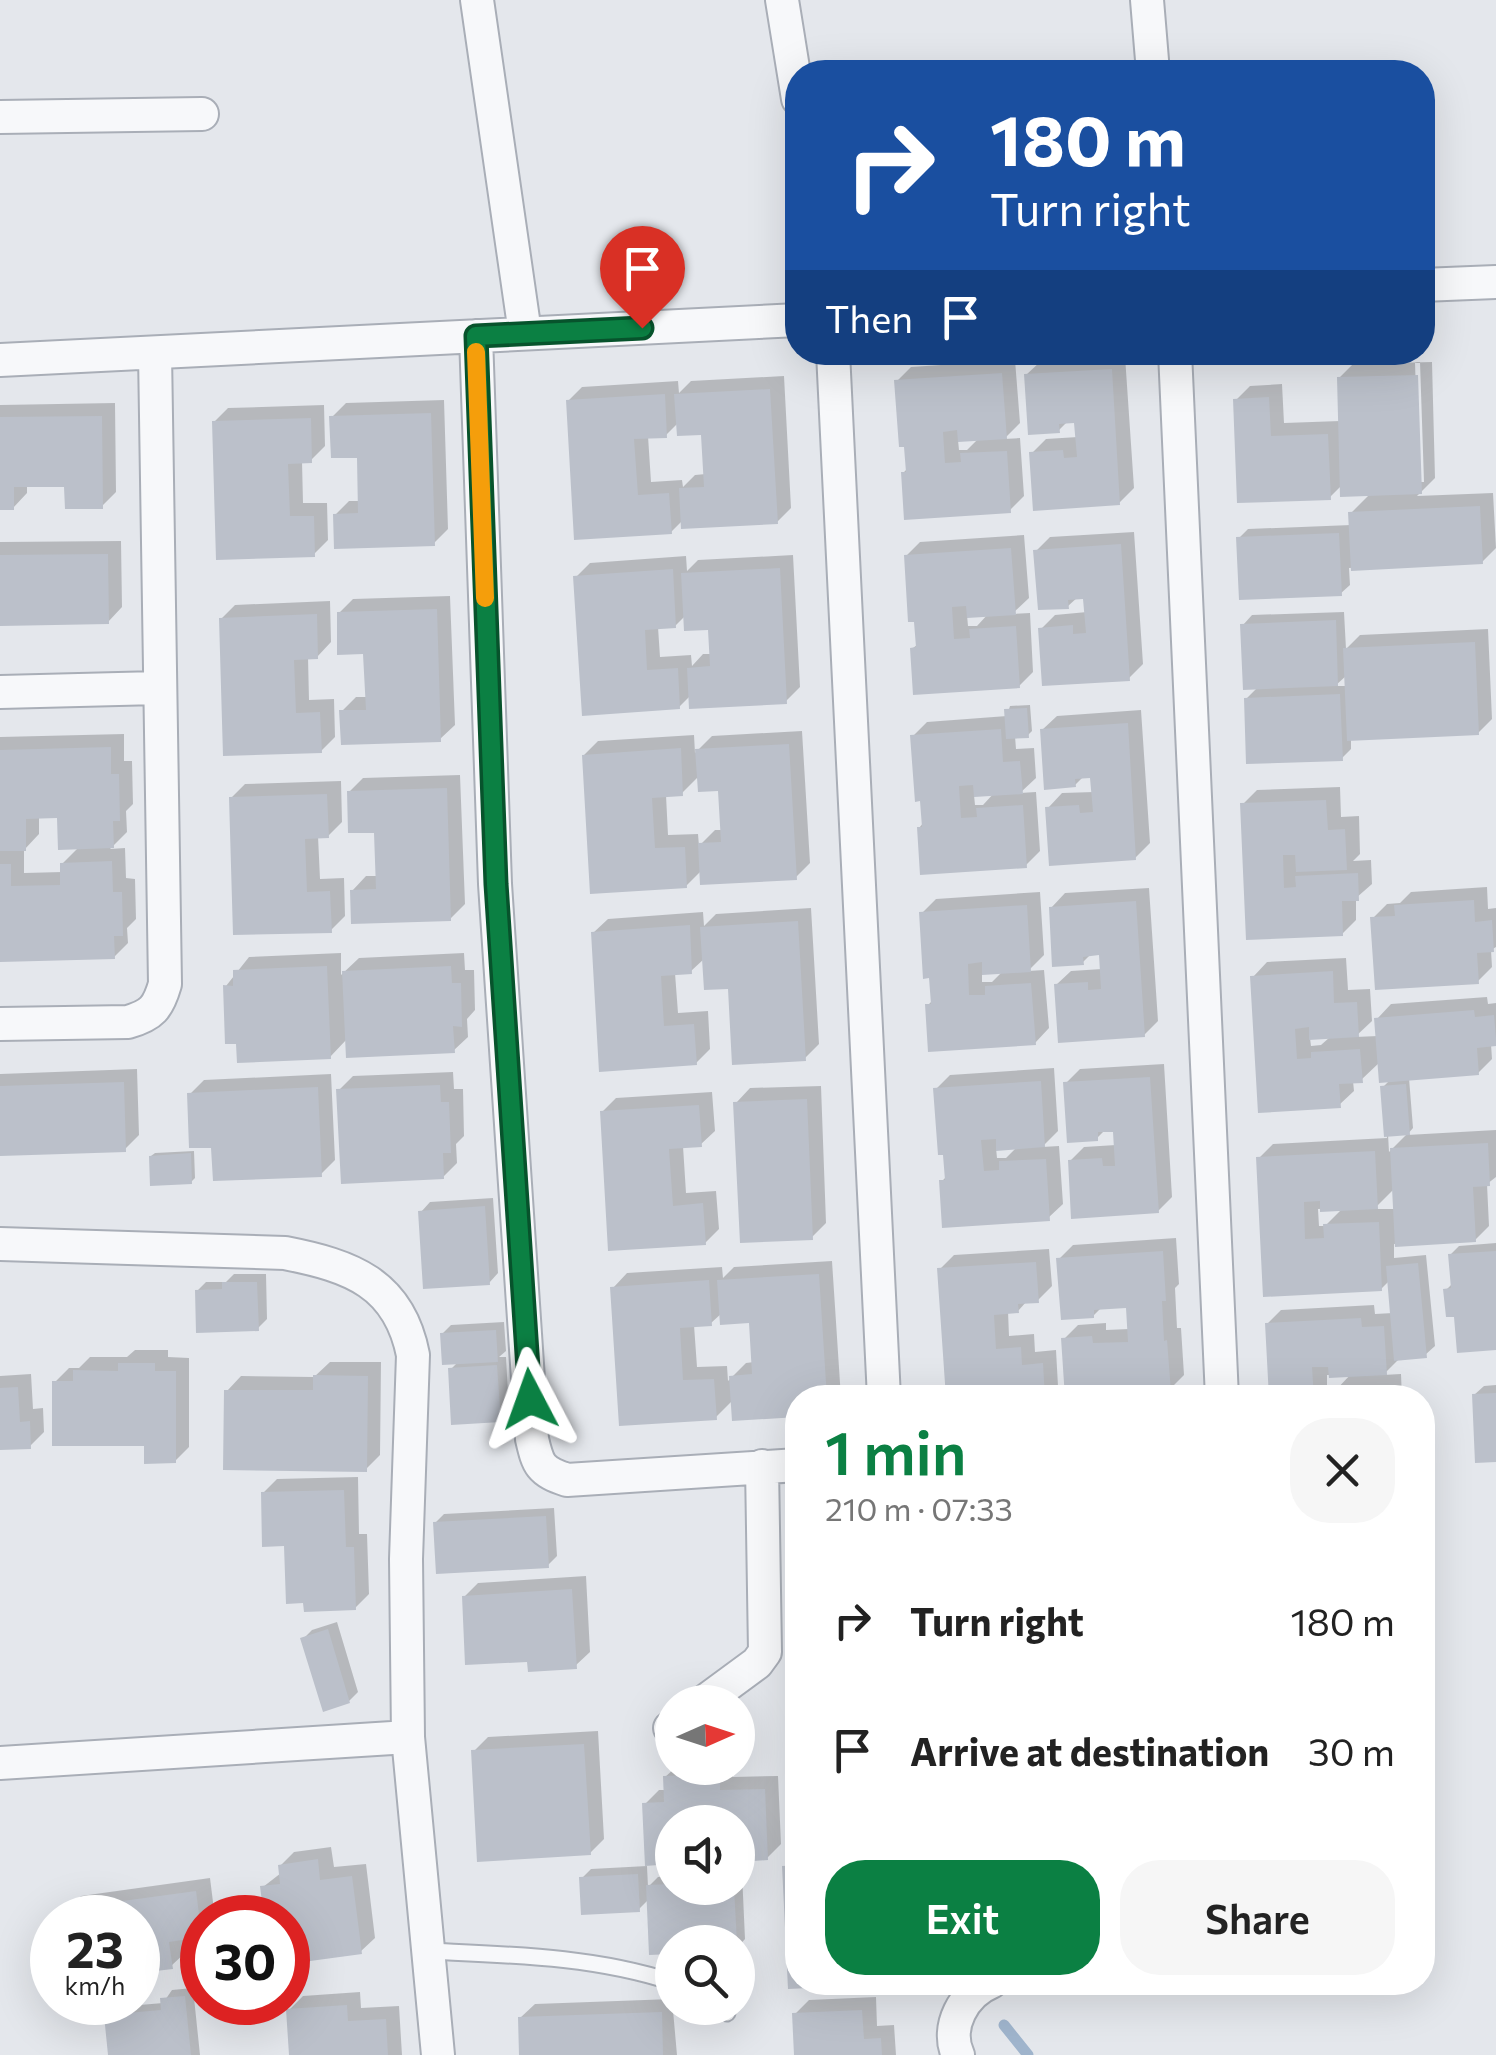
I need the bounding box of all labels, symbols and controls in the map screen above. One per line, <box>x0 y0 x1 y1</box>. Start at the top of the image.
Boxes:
text: 180 m <box>990 95 1186 180</box>
icon: right <box>825 100 955 230</box>
text: Turn right <box>990 180 1191 235</box>
pin <box>600 226 685 329</box>
icon: arrive <box>615 241 670 296</box>
icon: arrive <box>933 290 988 345</box>
text: Then <box>825 294 913 341</box>
position arrow <box>478 1347 582 1451</box>
text: 1 min <box>825 1414 966 1487</box>
button: close <box>1290 1418 1395 1523</box>
text: 210 m · 07:33 <box>825 1488 1013 1528</box>
icon: right <box>825 1593 880 1648</box>
text: Turn right <box>910 1597 1084 1644</box>
text: 180 m <box>1290 1597 1395 1644</box>
north arrow <box>655 1685 755 1785</box>
map controls <box>655 1685 755 2025</box>
icon: arrive <box>825 1723 880 1778</box>
text: Arrive at destination <box>910 1727 1269 1774</box>
text: 30 m <box>1308 1727 1395 1774</box>
button: sound <box>655 1805 755 1905</box>
button: Exit <box>825 1860 1100 1975</box>
button: Share <box>1120 1860 1395 1975</box>
speed limit sign: 30 <box>180 1895 310 2025</box>
text: 23 <box>66 1917 124 1978</box>
button: search <box>655 1925 755 2025</box>
text: km/h <box>65 1970 125 2000</box>

